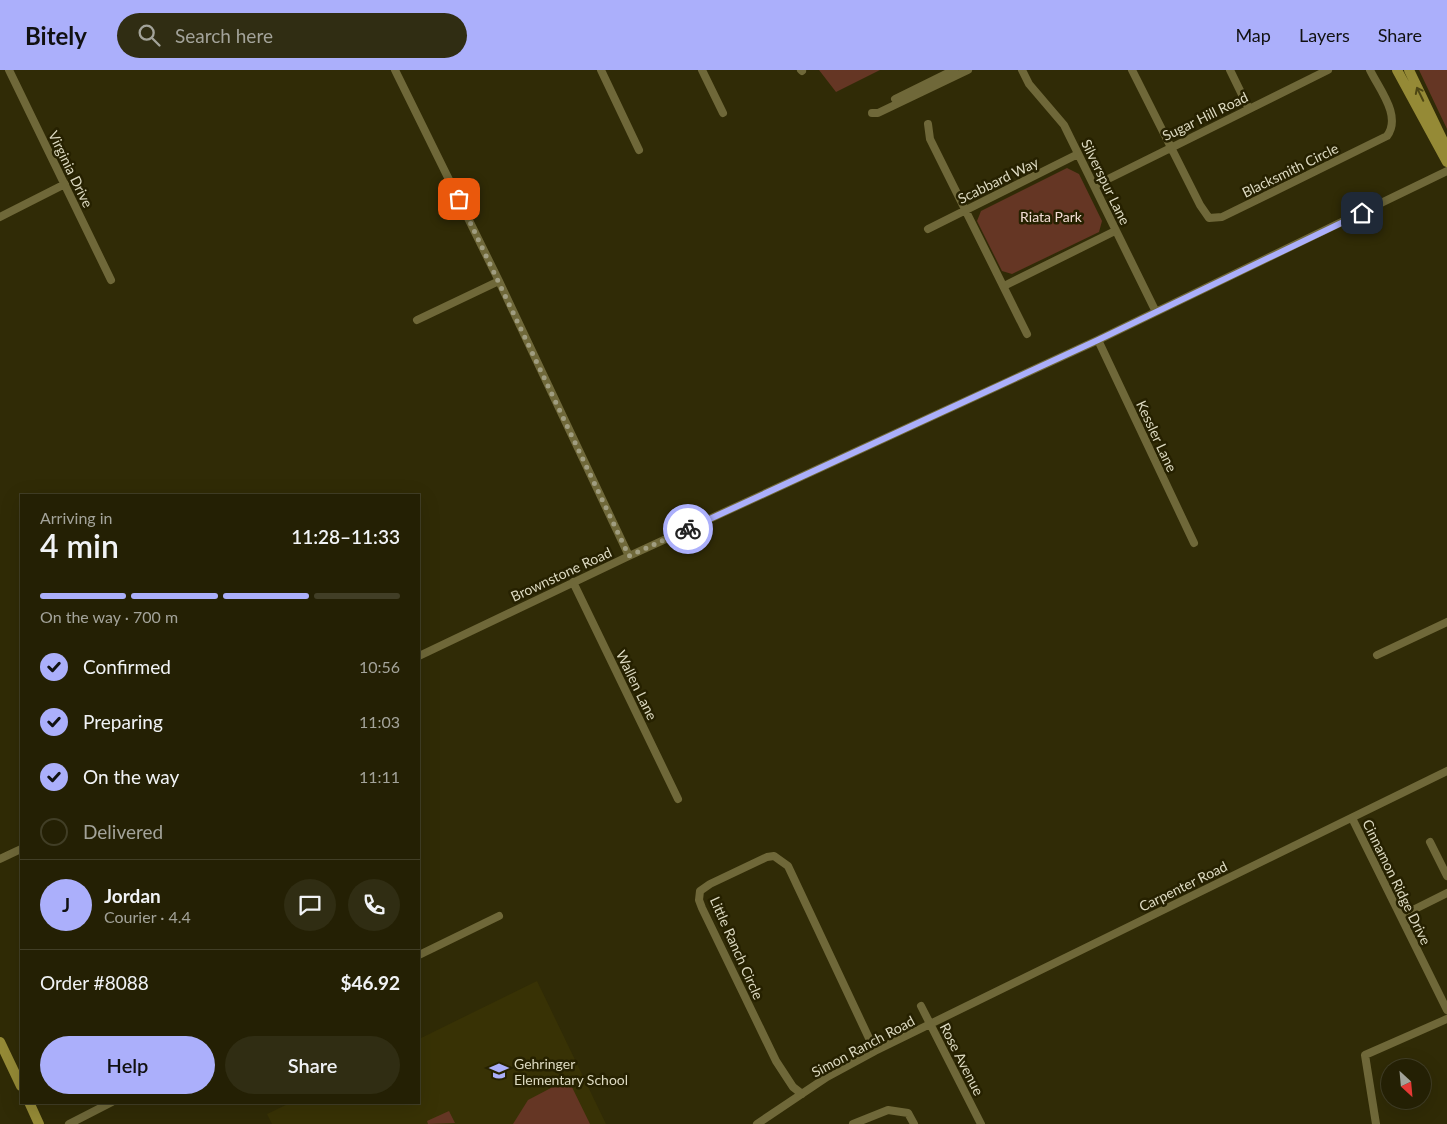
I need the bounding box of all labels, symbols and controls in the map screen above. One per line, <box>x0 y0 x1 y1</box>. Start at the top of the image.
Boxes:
search box <box>117 13 467 58</box>
text: Bitely <box>25 21 87 50</box>
icon: search <box>135 21 163 49</box>
text: Search here <box>175 24 273 47</box>
text: Map <box>1235 24 1271 46</box>
text: Layers <box>1299 24 1350 46</box>
text: Share <box>1378 24 1422 46</box>
one-way arrow <box>1415 87 1424 102</box>
street label: Sugar Hill Road <box>1159 88 1251 144</box>
street label: Virginia Drive <box>45 128 97 210</box>
street label: Silverspur Lane <box>1078 136 1134 228</box>
street label: Blacksmith Circle <box>1239 139 1341 201</box>
street label: Scabbard Way <box>955 153 1042 207</box>
pin <box>438 178 480 220</box>
icon: bag <box>445 185 473 213</box>
pin <box>1341 192 1383 234</box>
icon: home <box>1348 199 1376 227</box>
park label: Riata Park <box>1020 208 1083 225</box>
street label: Kessler Lane <box>1133 398 1181 474</box>
courier <box>663 504 713 554</box>
text: Arriving in <box>40 508 113 527</box>
icon: bike <box>674 515 702 543</box>
text: 11:28–11:33 <box>291 525 400 548</box>
text: 4 min <box>40 526 119 565</box>
street label: Brownstone Road <box>508 543 614 605</box>
text: On the way · 700 m <box>40 607 178 626</box>
street label: Wallen Lane <box>613 647 661 723</box>
icon: check <box>40 653 68 681</box>
text: Confirmed <box>83 655 171 678</box>
text: 10:56 <box>359 657 400 676</box>
icon: check <box>40 708 68 736</box>
text: Preparing <box>83 710 163 733</box>
text: 11:03 <box>359 712 400 731</box>
icon: check <box>40 763 68 791</box>
text: On the way <box>83 765 179 788</box>
text: 11:11 <box>359 767 400 786</box>
street label: Cinnamon Ridge Drive <box>1359 816 1435 948</box>
text: Delivered <box>83 820 163 843</box>
street label: Carpenter Road <box>1136 857 1230 915</box>
button: chat <box>284 879 336 931</box>
button: phone <box>348 879 400 931</box>
text: Jordan <box>104 884 161 907</box>
text: J <box>62 893 70 916</box>
street label: Little Ranch Circle <box>707 894 767 1002</box>
text: Courier · 4.4 <box>104 907 191 926</box>
text: Order #8088 <box>40 971 149 994</box>
text: $46.92 <box>340 971 400 994</box>
street label: Simon Ranch Road <box>809 1012 917 1080</box>
street label: Rose Avenue <box>936 1020 988 1098</box>
button: Help <box>40 1036 215 1094</box>
button: Share <box>225 1036 400 1094</box>
place label: Gehringer Elementary School <box>514 1055 628 1088</box>
north arrow <box>1381 1059 1431 1109</box>
map controls <box>1381 1059 1431 1109</box>
school or university icon: Gehringer Elementary School <box>488 1060 510 1082</box>

